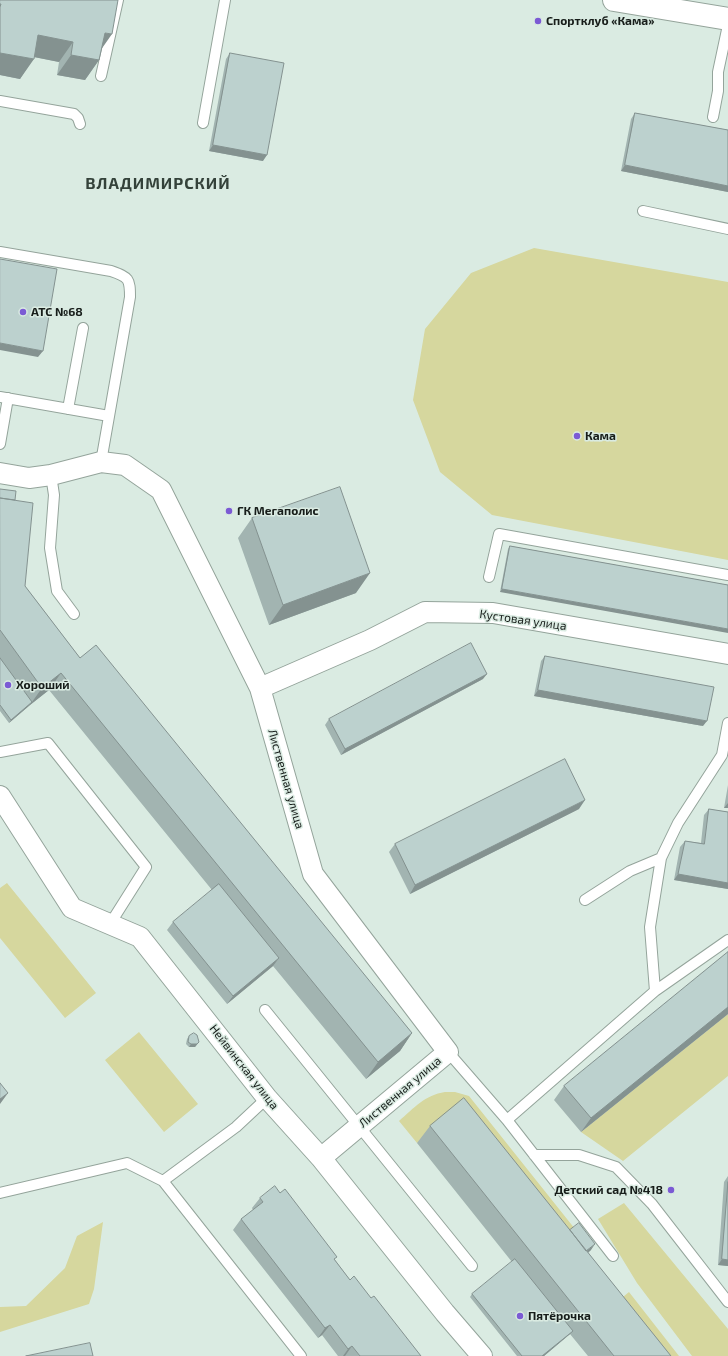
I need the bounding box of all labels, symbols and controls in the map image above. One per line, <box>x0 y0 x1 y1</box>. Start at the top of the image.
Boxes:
place label: Спортклуб «Кама» <box>546 14 654 28</box>
marker: Спортклуб «Кама» <box>533 16 543 26</box>
district label: ВЛАДИМИРСКИЙ <box>85 174 231 194</box>
place label: АТС №68 <box>31 305 83 319</box>
marker: АТС №68 <box>18 307 28 317</box>
place label: Кама <box>585 429 616 443</box>
marker: Кама <box>572 431 582 441</box>
place label: ГК Мегаполис <box>237 504 319 518</box>
marker: ГК Мегаполис <box>224 506 234 516</box>
street label: Кустовая улица <box>478 607 568 633</box>
place label: Хороший <box>16 678 70 692</box>
marker: Хороший <box>3 680 13 690</box>
street label: Лиственная улица <box>265 727 307 831</box>
street label: Нейвинская улица <box>206 1022 282 1112</box>
street label: Лиственная улица <box>356 1053 444 1131</box>
place label: Детский сад №418 <box>554 1183 663 1197</box>
marker: Детский сад №418 <box>666 1185 676 1195</box>
place label: Пятёрочка <box>528 1309 591 1323</box>
marker: Пятёрочка <box>515 1311 525 1321</box>

